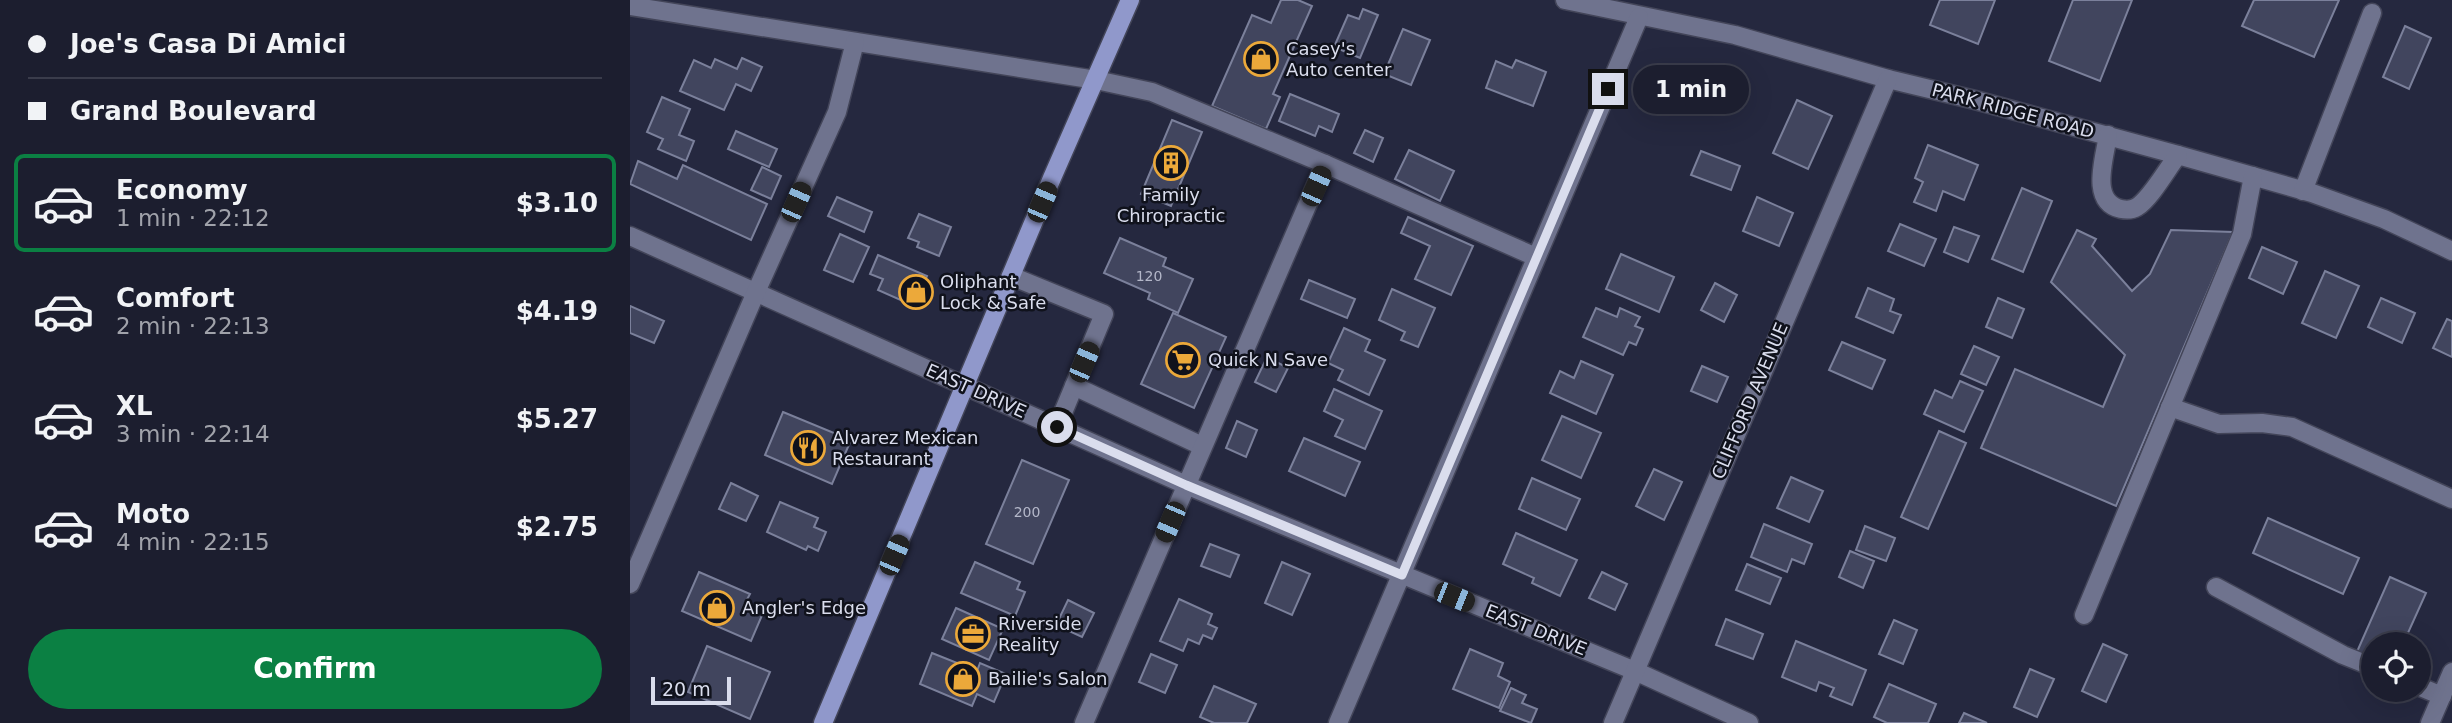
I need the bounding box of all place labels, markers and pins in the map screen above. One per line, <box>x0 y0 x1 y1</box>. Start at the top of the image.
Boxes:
place label: Casey's Auto center <box>1286 38 1392 80</box>
shop icon: Casey's Auto center <box>1242 40 1280 78</box>
building icon: Family Chiropractic <box>1152 144 1190 182</box>
place label: Family Chiropractic <box>1117 184 1225 226</box>
place label: Oliphant Lock & Safe <box>940 271 1046 313</box>
shop icon: Oliphant Lock & Safe <box>897 273 935 311</box>
supermarket icon: Quick N Save <box>1164 341 1202 379</box>
place label: Quick N Save <box>1208 349 1328 370</box>
place label: Alvarez Mexican Restaurant <box>832 427 979 469</box>
restaurant icon: Alvarez Mexican Restaurant <box>789 429 827 467</box>
shop icon: Angler's Edge <box>698 589 736 627</box>
place label: Angler's Edge <box>742 597 866 618</box>
place label: Riverside Reality <box>998 613 1082 655</box>
office icon: Riverside Reality <box>954 615 992 653</box>
shop icon: Bailie's Salon <box>944 660 982 698</box>
place label: Bailie's Salon <box>988 668 1107 689</box>

